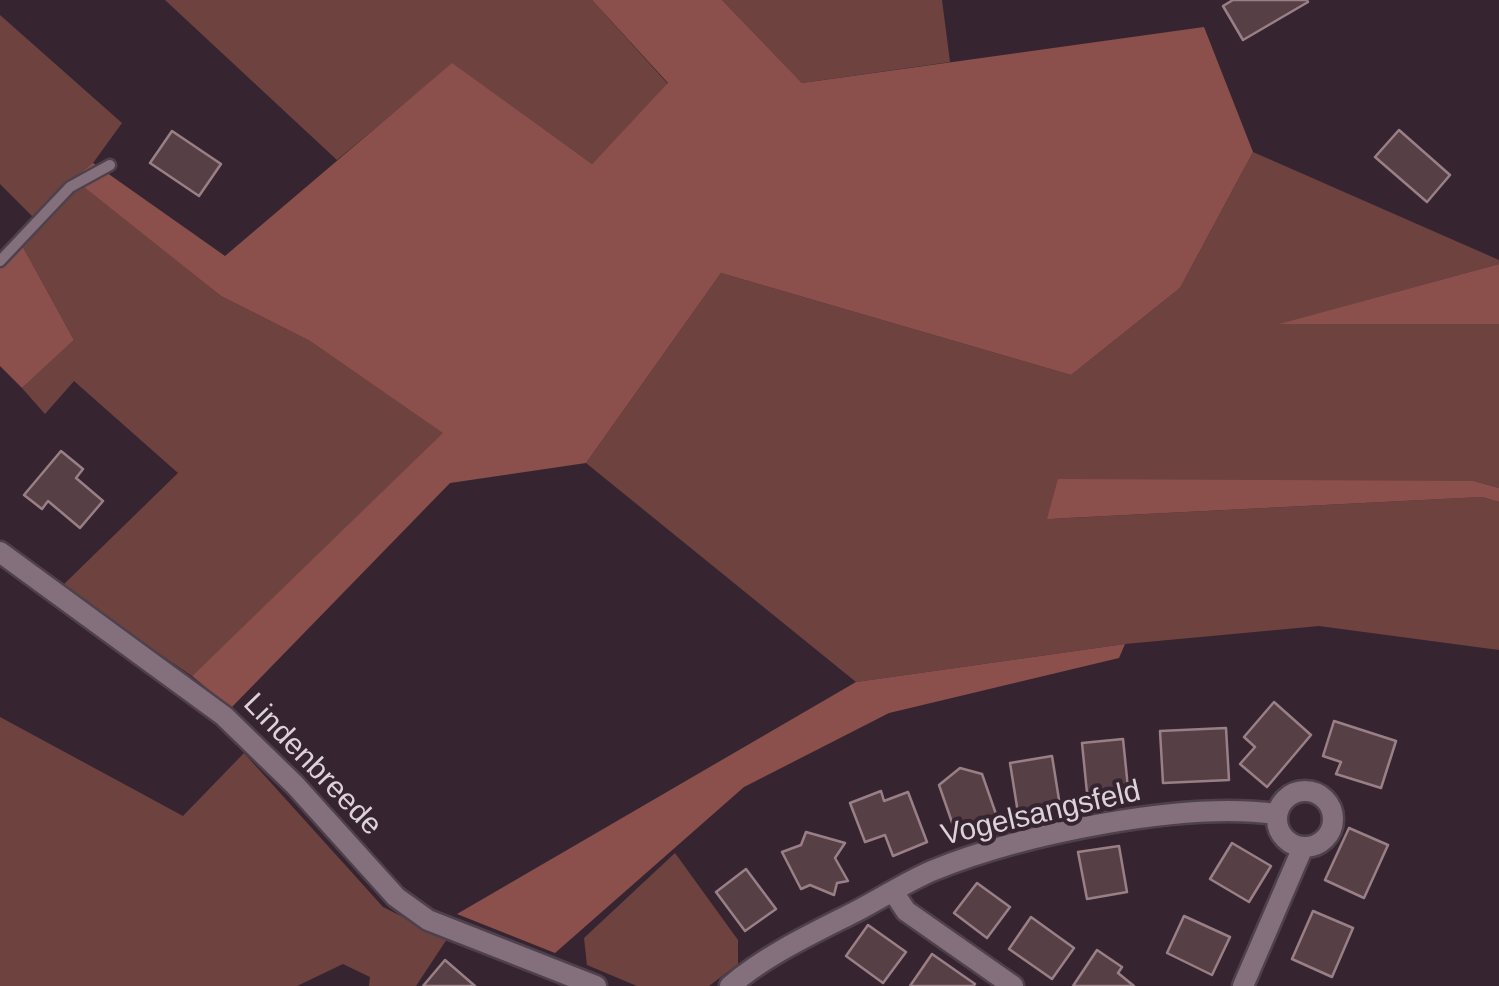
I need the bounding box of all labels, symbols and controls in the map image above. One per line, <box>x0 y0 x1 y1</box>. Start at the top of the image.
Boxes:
street label: Lindenbreede <box>235 686 389 844</box>
street label: Vogelsangsfeld <box>938 774 1144 854</box>

